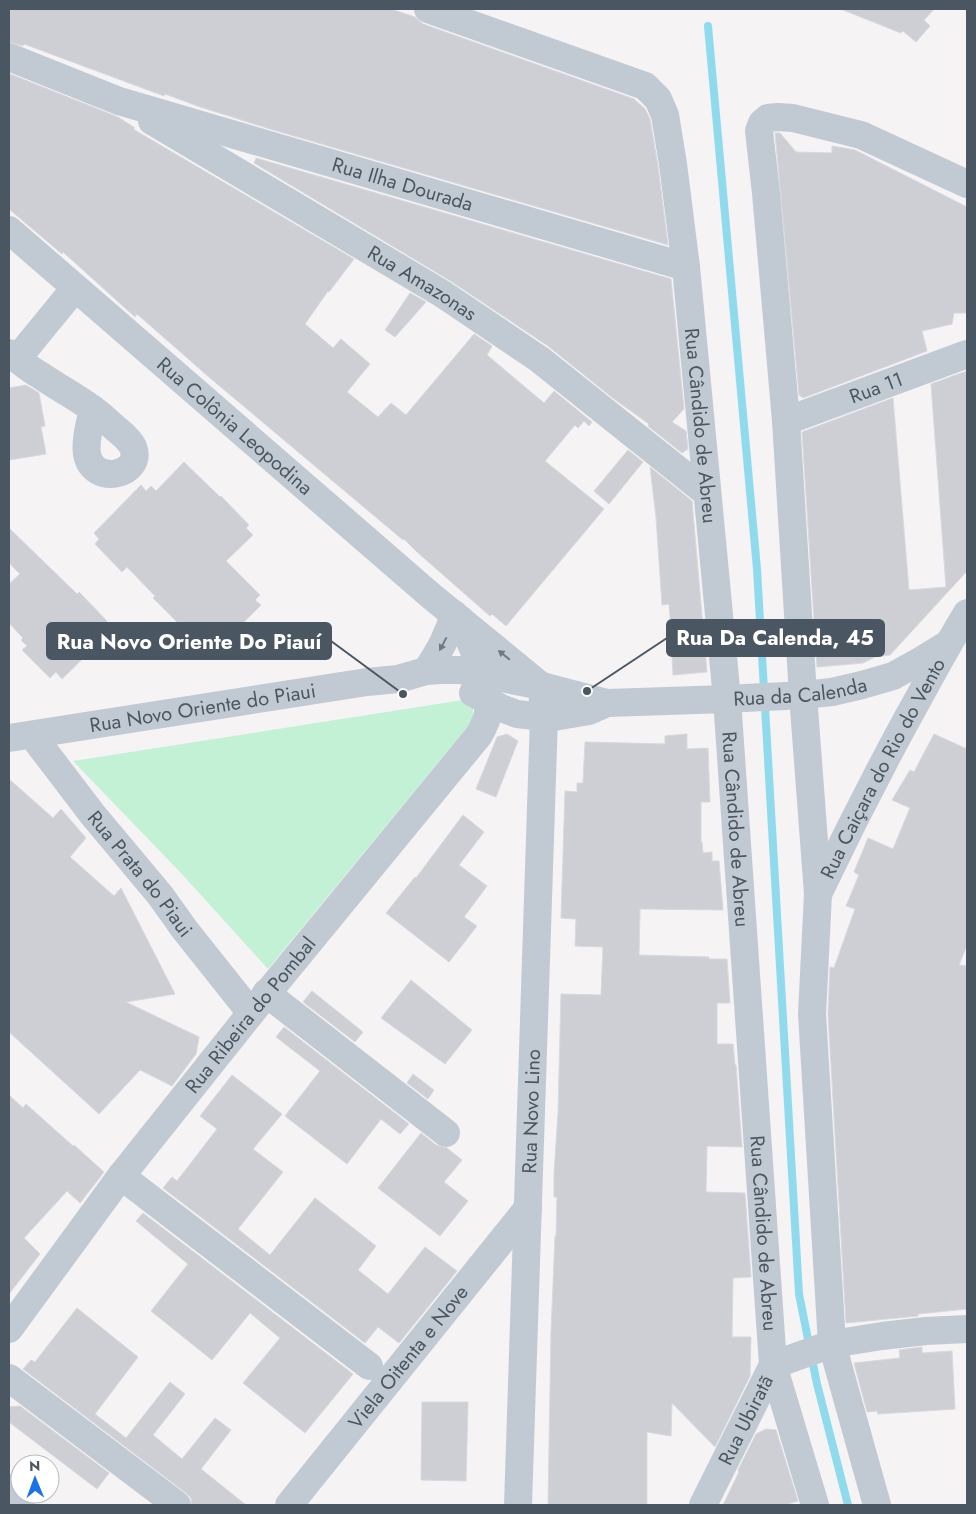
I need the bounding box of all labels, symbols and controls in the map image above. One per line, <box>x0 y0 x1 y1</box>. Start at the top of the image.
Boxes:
street label: Rua Ilha Dourada <box>329 150 477 218</box>
street label: Rua Amazonas <box>362 238 483 328</box>
street label: Rua Cândido de Abreu <box>677 327 725 525</box>
street label: Rua Colônia Leopodina <box>151 350 319 502</box>
street label: Rua 11 <box>845 364 907 411</box>
callout: Rua Da Calenda, 45 <box>667 620 884 656</box>
callout: Rua Novo Oriente Do Piauí <box>47 623 331 659</box>
text: Rua Da Calenda, 45 <box>676 623 874 653</box>
text: Rua Novo Oriente Do Piauí <box>57 627 322 657</box>
one-way arrow <box>439 637 447 651</box>
one-way arrow <box>498 649 511 660</box>
street label: Rua Caiçara do Rio do Vento <box>813 653 952 884</box>
street label: Rua da Calenda <box>733 670 870 713</box>
street label: Rua Novo Oriente do Piaui <box>88 676 318 740</box>
street label: Rua Cândido de Abreu <box>715 730 757 928</box>
street label: Rua Prata do Piaui <box>81 804 200 943</box>
street label: Rua Ribeira do Pombal <box>178 930 322 1100</box>
street label: Rua Novo Lino <box>514 1048 548 1174</box>
street label: Rua Cândido de Abreu <box>743 1135 785 1332</box>
street label: Viela Oitenta e Nove <box>341 1279 475 1435</box>
street label: Rua Ubiratã <box>711 1370 780 1470</box>
north arrow <box>10 1454 60 1504</box>
text: N <box>29 1456 41 1476</box>

